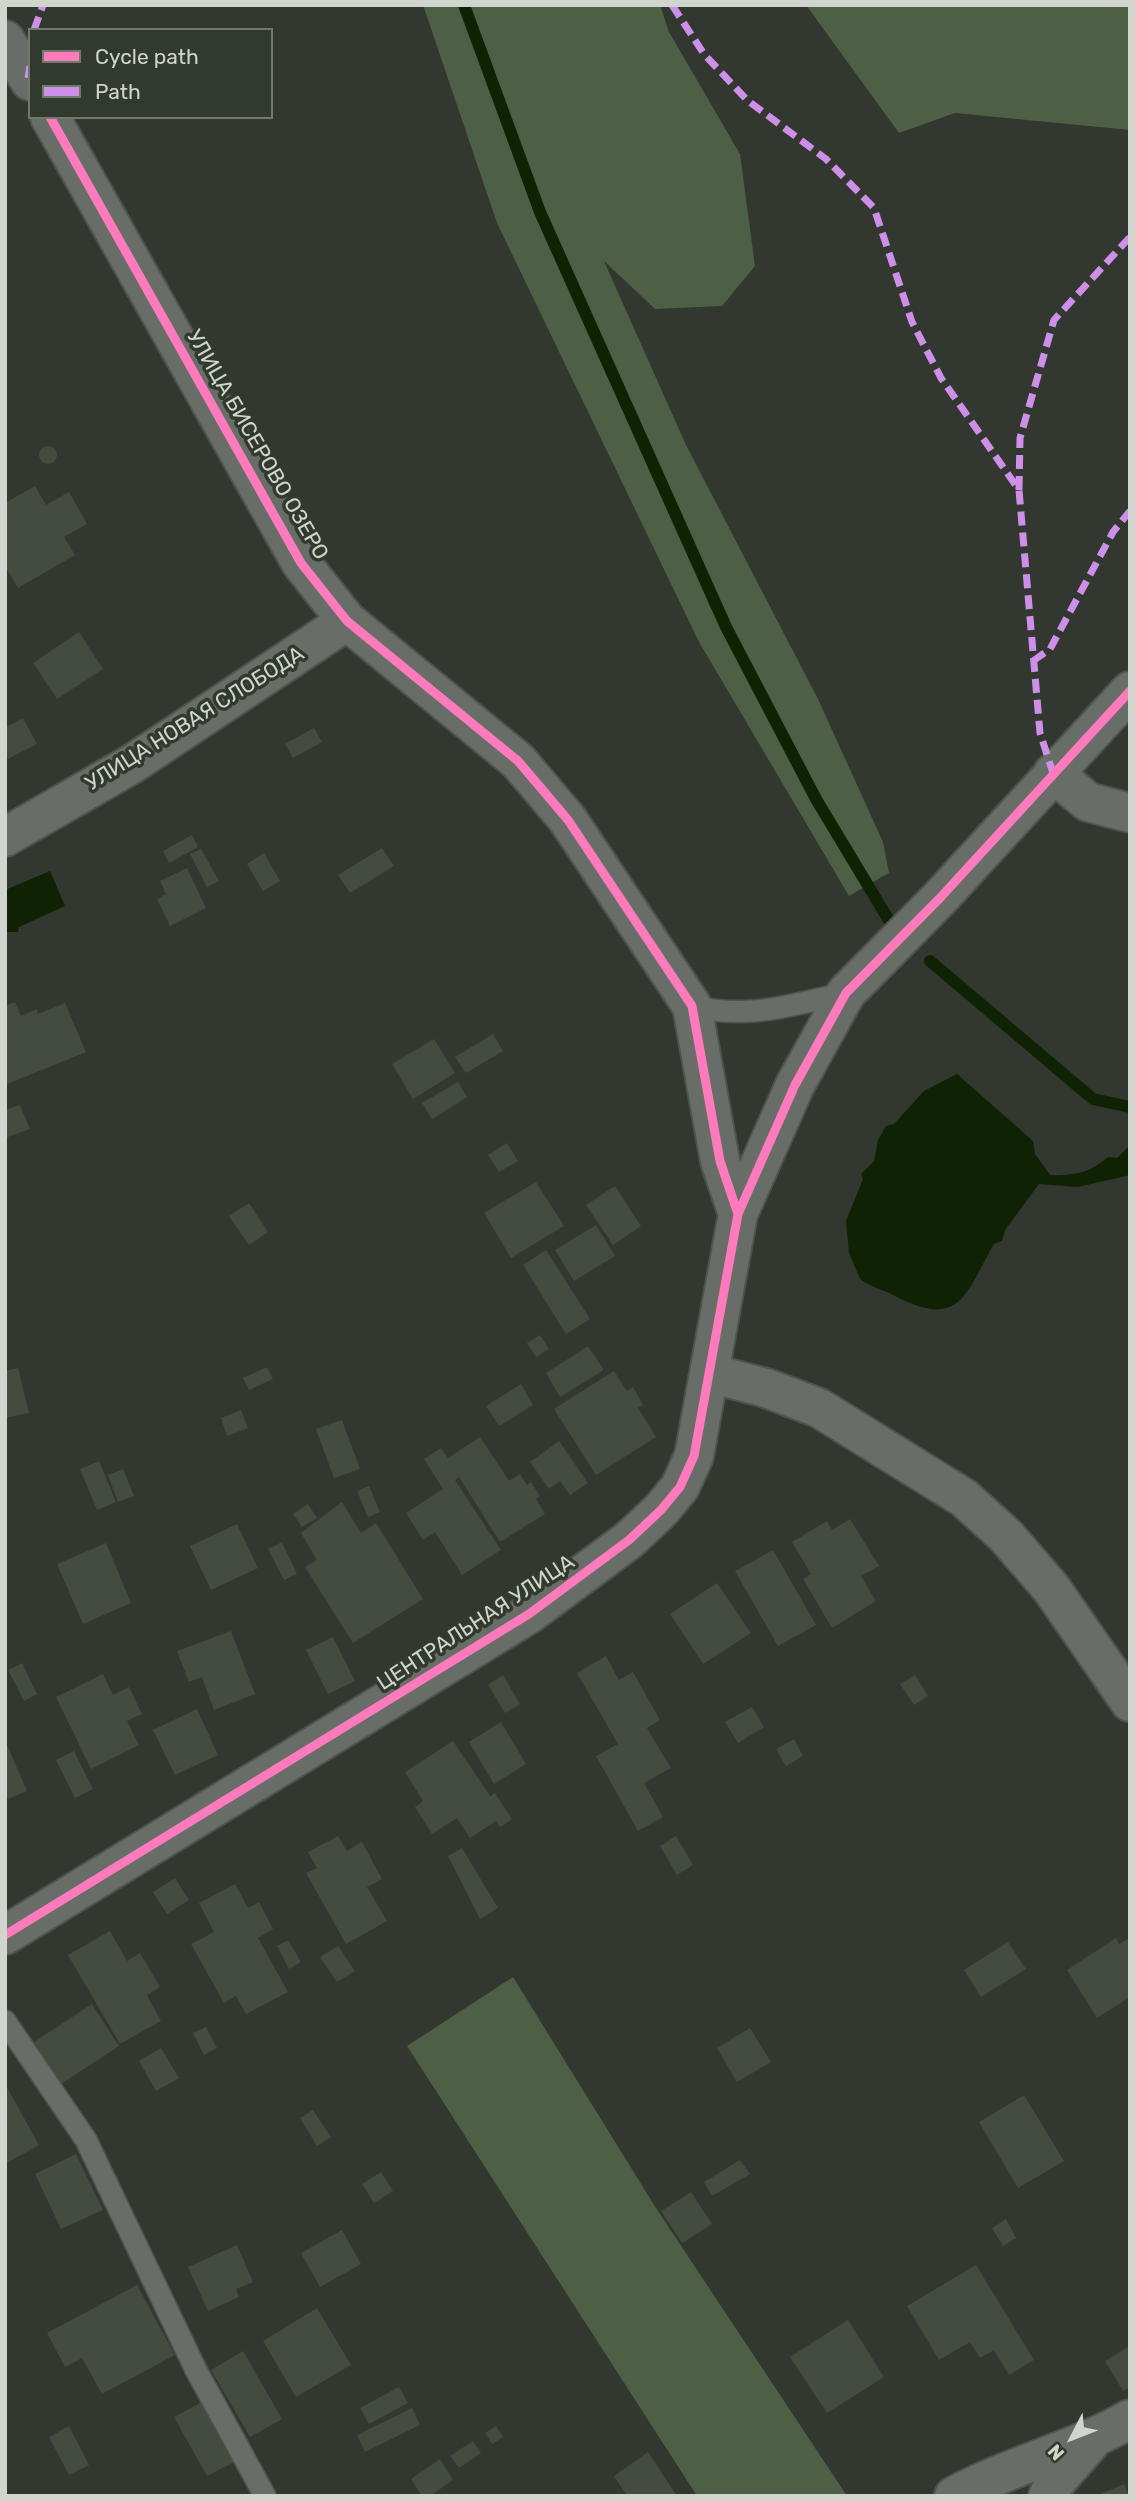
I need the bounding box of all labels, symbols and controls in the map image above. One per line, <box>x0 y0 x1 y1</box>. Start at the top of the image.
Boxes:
legend <box>28 28 273 119</box>
text: Cycle path <box>95 44 199 69</box>
text: Path <box>95 79 141 104</box>
street label: УЛИЦА БИСЕРОВО ОЗЕРО <box>181 326 333 564</box>
street label: УЛИЦА НОВАЯ СЛОБОДА <box>81 641 309 797</box>
street label: ЦЕНТРАЛЬНАЯ УЛИЦА <box>373 1550 579 1696</box>
north arrow <box>1037 2403 1107 2473</box>
text: N <box>1043 2440 1069 2465</box>

